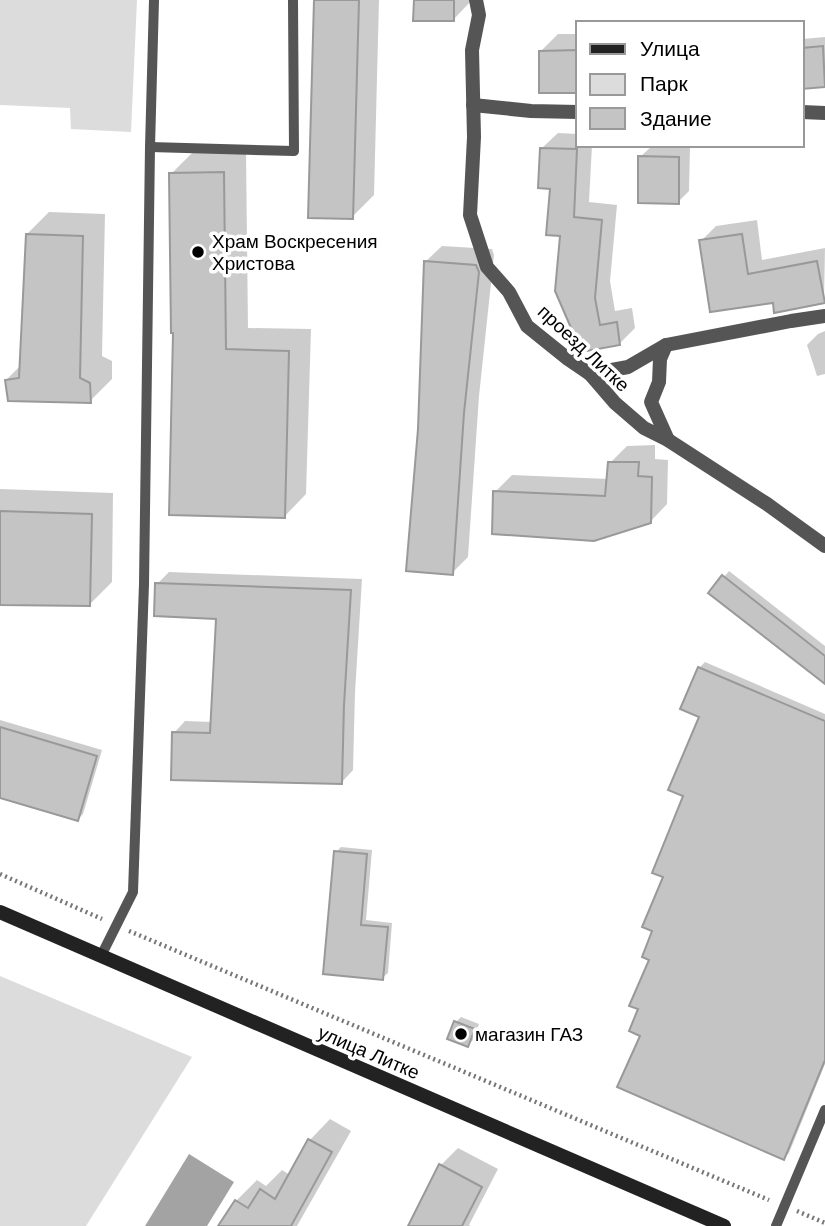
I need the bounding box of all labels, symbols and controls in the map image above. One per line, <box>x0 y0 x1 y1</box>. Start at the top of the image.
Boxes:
legend <box>576 21 804 147</box>
text: Улица <box>640 35 700 63</box>
text: Парк <box>640 70 688 98</box>
text: Здание <box>640 105 712 133</box>
place label: Храм Воскресения Христова <box>212 229 378 276</box>
marker: Храм Воскресения Христова <box>190 244 206 260</box>
street label: проезд Литке <box>532 299 635 397</box>
street label: улица Литке <box>314 1020 423 1085</box>
place label: магазин ГАЗ <box>475 1022 583 1047</box>
marker: магазин ГАЗ <box>453 1026 469 1042</box>

